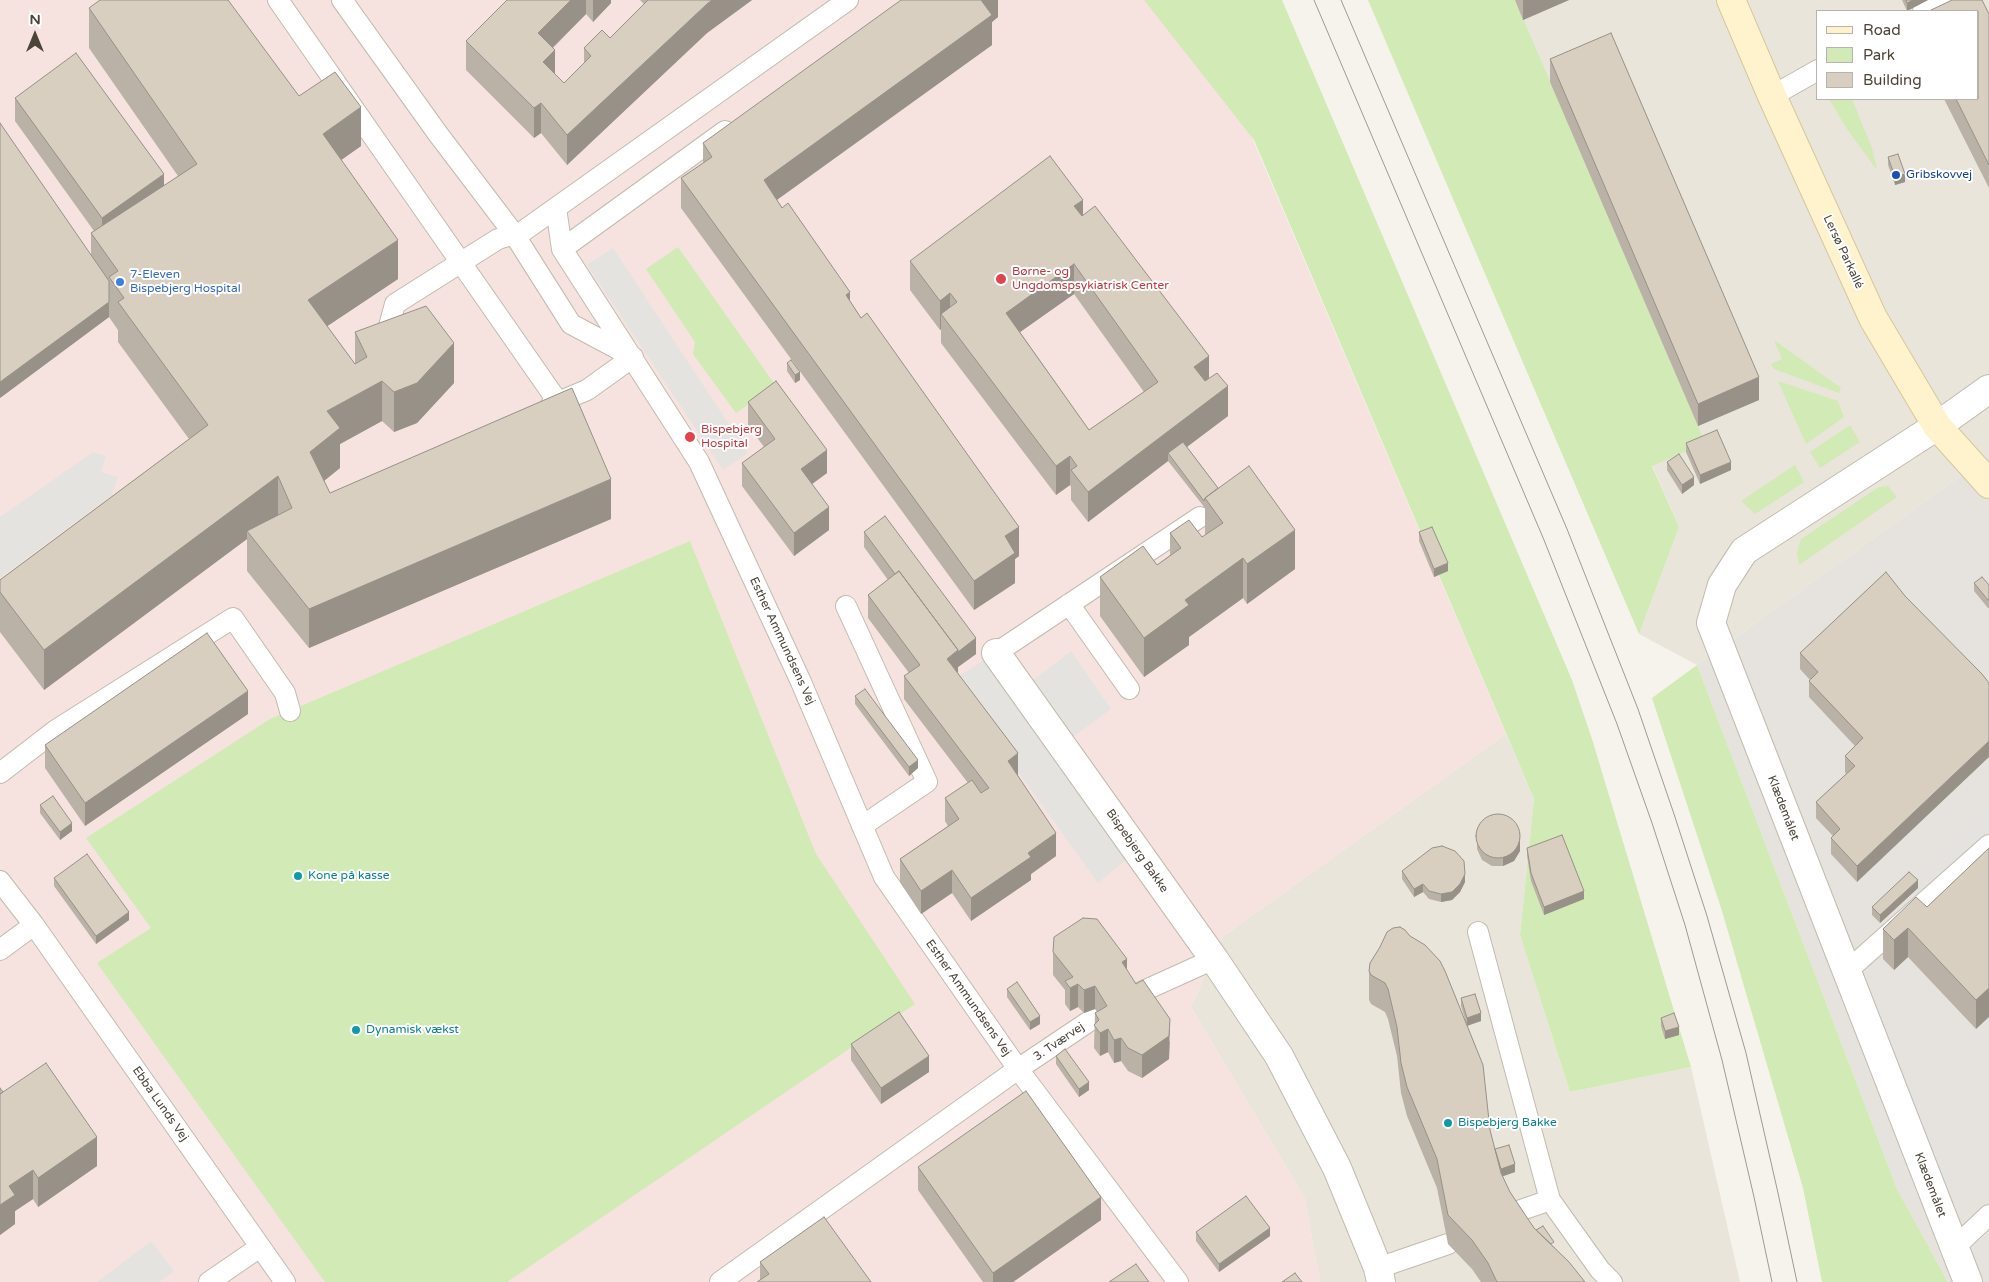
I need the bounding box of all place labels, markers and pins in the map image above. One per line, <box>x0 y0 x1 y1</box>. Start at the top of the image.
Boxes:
place label: Gribskovvej <box>1906 168 1972 182</box>
marker: Gribskovvej <box>1890 169 1902 181</box>
place label: Børne- og Ungdomspsykiatrisk Center <box>1012 265 1169 293</box>
place label: 7-Eleven Bispebjerg Hospital <box>130 268 241 296</box>
marker: Børne- og Ungdomspsykiatrisk Center <box>994 272 1008 286</box>
marker: 7-Eleven Bispebjerg Hospital <box>114 276 126 288</box>
place label: Bispebjerg Hospital <box>701 423 762 451</box>
marker: Bispebjerg Hospital <box>683 430 697 444</box>
place label: Kone på kasse <box>308 869 389 883</box>
marker: Kone på kasse <box>292 870 304 882</box>
place label: Dynamisk vækst <box>366 1023 459 1037</box>
marker: Dynamisk vækst <box>350 1024 362 1036</box>
place label: Bispebjerg Bakke <box>1458 1116 1557 1130</box>
marker: Bispebjerg Bakke <box>1442 1117 1454 1129</box>

